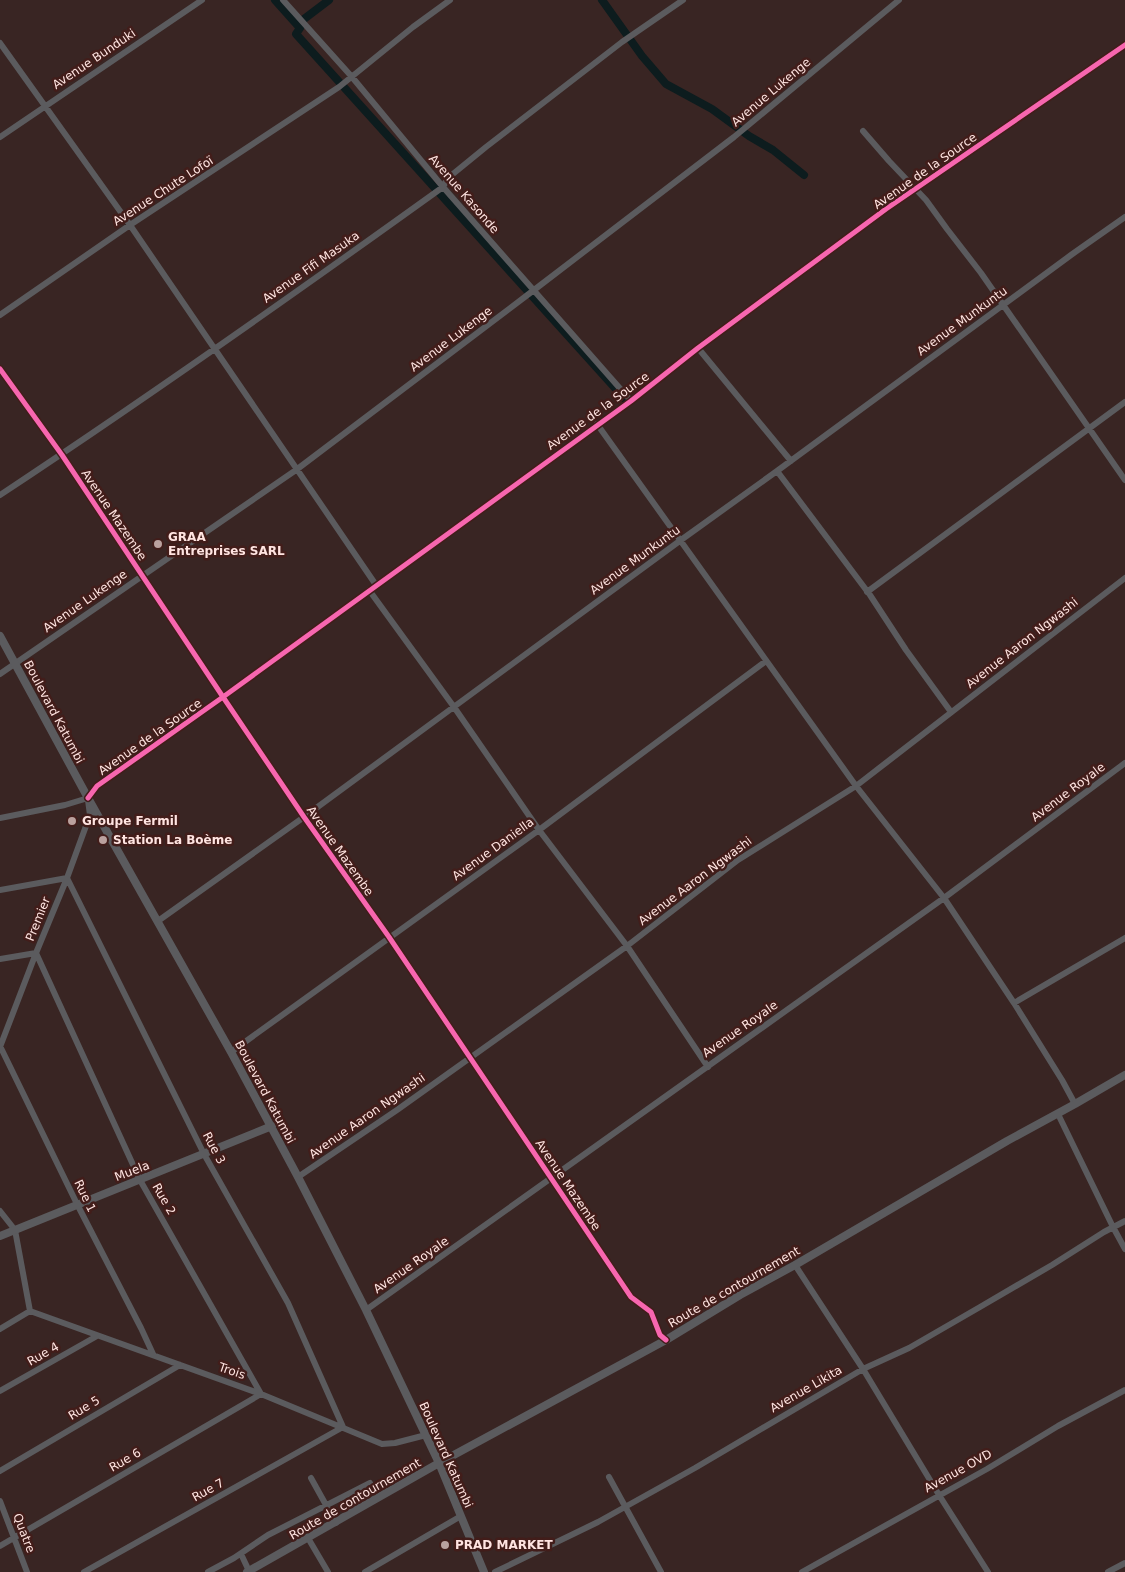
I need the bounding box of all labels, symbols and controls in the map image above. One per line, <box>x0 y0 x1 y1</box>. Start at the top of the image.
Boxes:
street label: Avenue Bunduki <box>50 26 138 92</box>
street label: Avenue Lukenge <box>729 55 813 129</box>
street label: Avenue de la Source <box>871 130 979 212</box>
street label: Avenue Kasonde <box>426 152 502 236</box>
street label: Avenue Chute Lofoï <box>110 153 216 229</box>
street label: Avenue Fifi Masuka <box>260 228 362 306</box>
street label: Avenue Munkuntu <box>914 284 1010 358</box>
street label: Avenue Lukenge <box>407 304 495 374</box>
street label: Avenue de la Source <box>544 369 652 453</box>
street label: Avenue Mazembe <box>78 467 150 563</box>
street label: Avenue Munkuntu <box>587 523 683 597</box>
place label: GRAA Entreprises SARL <box>168 530 285 558</box>
marker: GRAA Entreprises SARL <box>152 538 164 550</box>
street label: Avenue Lukenge <box>40 567 130 635</box>
street label: Avenue Aaron Ngwashi <box>963 595 1081 691</box>
street label: Boulevard Katumbi <box>21 658 87 766</box>
street label: Avenue de la Source <box>96 696 204 778</box>
street label: Avenue Royale <box>1028 760 1108 824</box>
street label: Avenue Mazembe <box>304 803 376 899</box>
place label: Groupe Fermil <box>82 814 178 828</box>
marker: Groupe Fermil <box>66 815 78 827</box>
street label: Avenue Daniella <box>450 815 536 883</box>
place label: Station La Boème <box>113 833 232 847</box>
marker: Station La Boème <box>97 834 109 846</box>
street label: Avenue Aaron Ngwashi <box>636 834 754 928</box>
street label: Premier <box>23 895 53 943</box>
street label: Avenue Royale <box>700 998 780 1060</box>
street label: Boulevard Katumbi <box>232 1038 298 1146</box>
street label: Avenue Aaron Ngwashi <box>306 1071 428 1161</box>
street label: Rue 3 <box>200 1130 228 1166</box>
street label: Avenue Mazembe <box>532 1137 604 1233</box>
street label: Muela <box>113 1158 151 1184</box>
street label: Rue 1 <box>71 1178 99 1214</box>
street label: Rue 2 <box>149 1181 179 1217</box>
street label: Avenue Royale <box>371 1234 451 1296</box>
street label: Route de contournement <box>666 1243 803 1331</box>
street label: Rue 4 <box>25 1339 61 1369</box>
street label: Trois <box>216 1360 247 1382</box>
street label: Avenue Likita <box>768 1363 844 1415</box>
street label: Rue 5 <box>66 1393 102 1423</box>
street label: Boulevard Katumbi <box>416 1400 476 1510</box>
street label: Rue 6 <box>107 1445 143 1475</box>
street label: Avenue OVD <box>922 1447 994 1495</box>
street label: Route de contournement <box>287 1455 424 1543</box>
street label: Rue 7 <box>190 1476 226 1504</box>
street label: Quatre <box>10 1511 38 1555</box>
place label: PRAD MARKET <box>455 1538 553 1552</box>
marker: PRAD MARKET <box>439 1539 451 1551</box>

